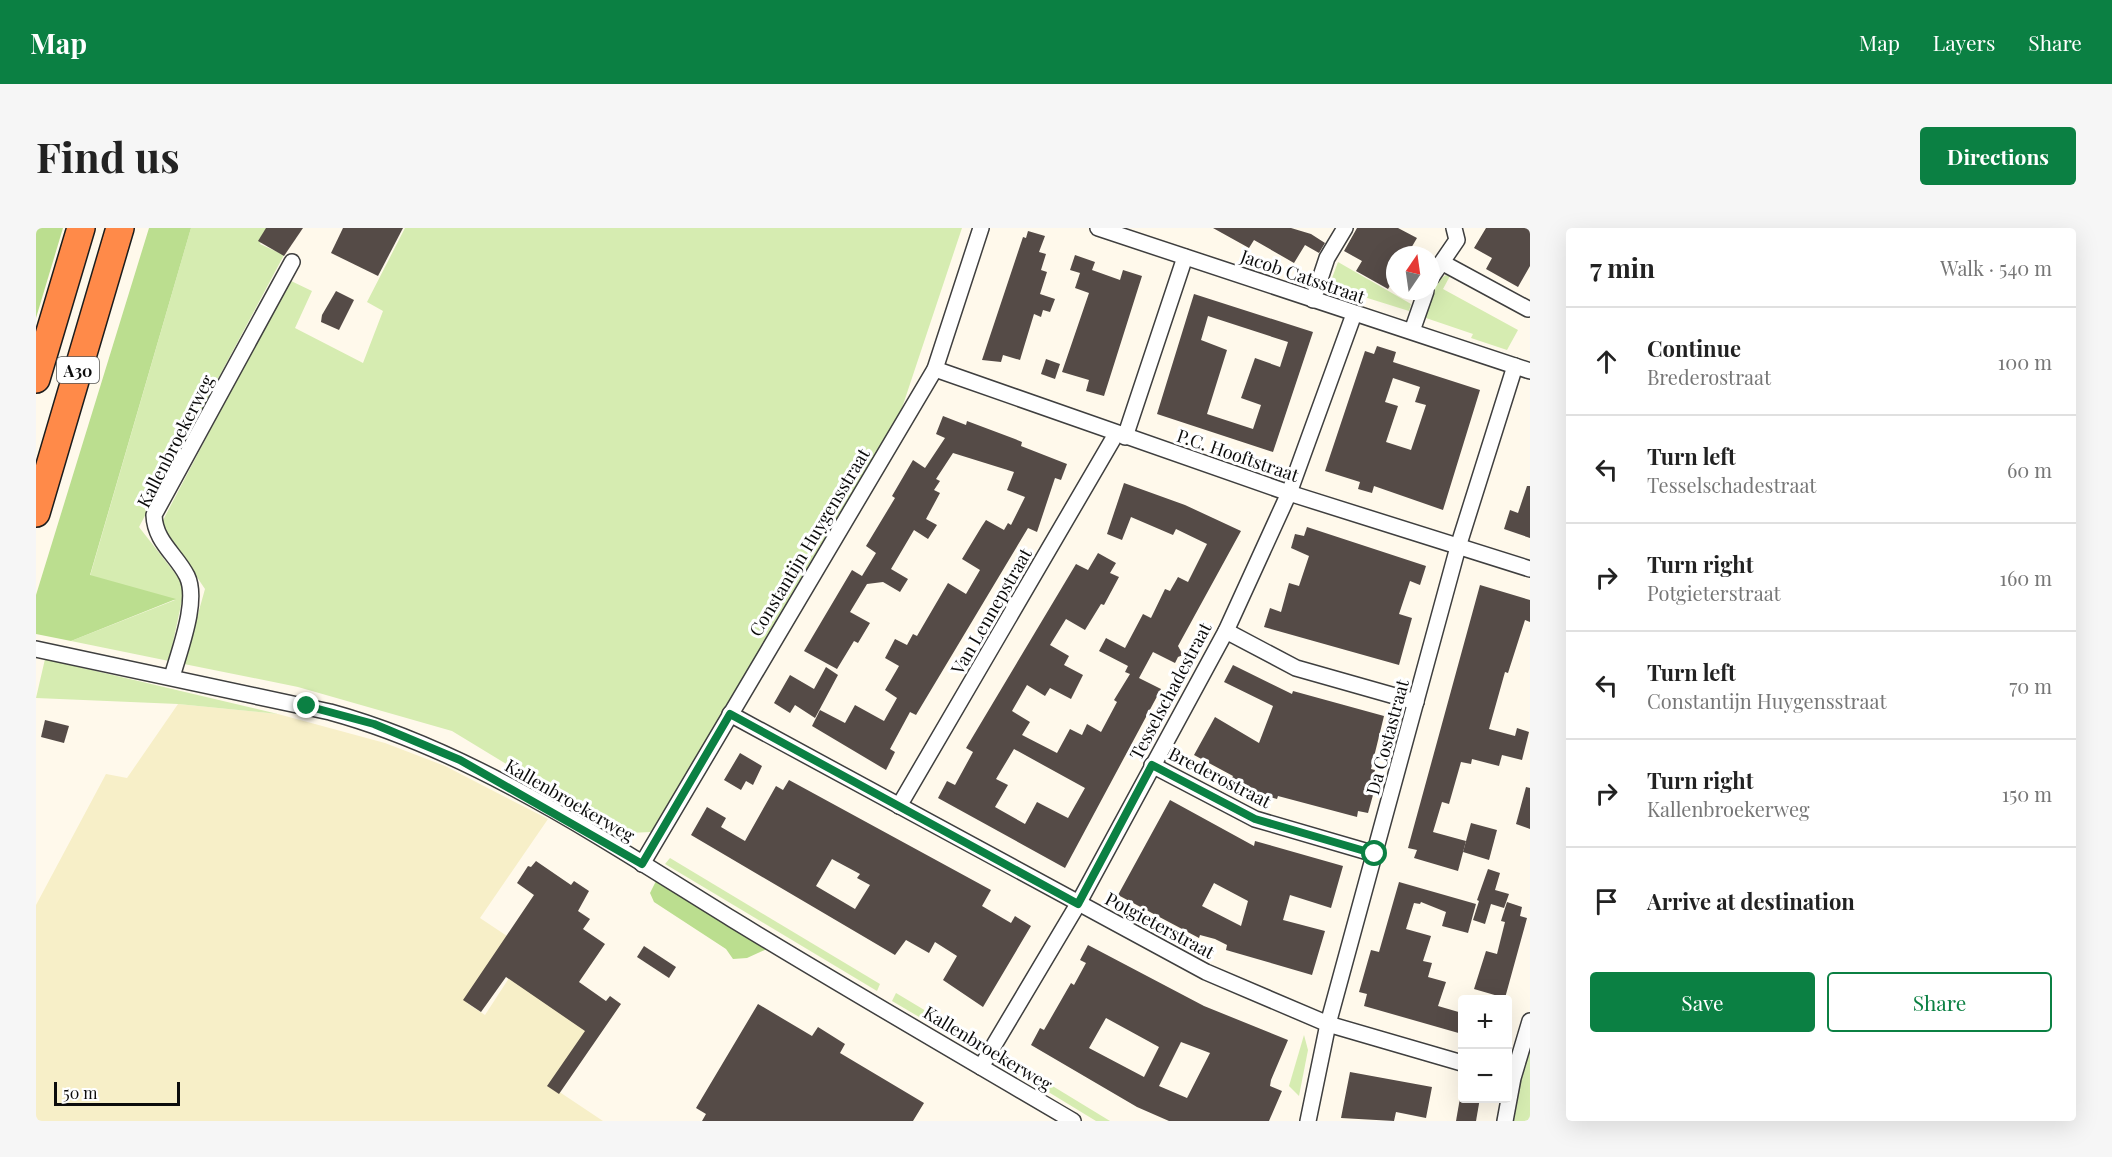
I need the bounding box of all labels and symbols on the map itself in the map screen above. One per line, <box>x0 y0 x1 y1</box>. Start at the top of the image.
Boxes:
street label: Jacob Catsstraat <box>1237 243 1369 309</box>
north arrow <box>1386 246 1440 300</box>
road number: A30 <box>57 357 99 383</box>
street label: Kallenbroekerweg <box>131 370 219 512</box>
street label: P.C. Hooftstraat <box>1174 423 1303 487</box>
street label: Constantijn Huygensstraat <box>743 443 875 641</box>
street label: Van Lennepstraat <box>945 543 1037 679</box>
street label: Tesselschadestraat <box>1124 617 1217 764</box>
street label: Da Costastraat <box>1360 676 1414 797</box>
route end <box>293 692 319 718</box>
street label: Brederostraat <box>1165 741 1276 813</box>
street label: Kallenbroekerweg <box>501 753 640 847</box>
route start <box>1361 840 1387 866</box>
street label: Potgieterstraat <box>1101 886 1219 964</box>
street label: Kallenbroekerweg <box>919 1000 1057 1096</box>
scale bar <box>54 1079 180 1106</box>

